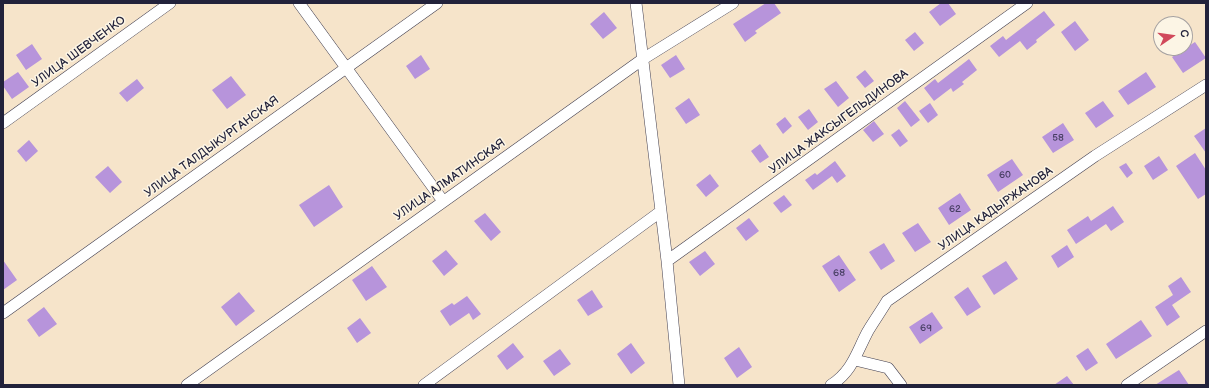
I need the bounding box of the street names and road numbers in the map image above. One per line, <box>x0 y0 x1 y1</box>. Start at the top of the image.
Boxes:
street label: УЛИЦА ШЕВЧЕНКО <box>29 13 129 91</box>
street label: УЛИЦА ЖАКСЫГЕЛЬДИНОВА <box>767 67 911 177</box>
street label: УЛИЦА ТАЛДЫКУРГАНСКАЯ <box>142 93 282 201</box>
street label: УЛИЦА АЛМАТИНСКАЯ <box>392 136 508 224</box>
street label: УЛИЦА КАДЫРЖАНОВА <box>936 164 1056 254</box>

